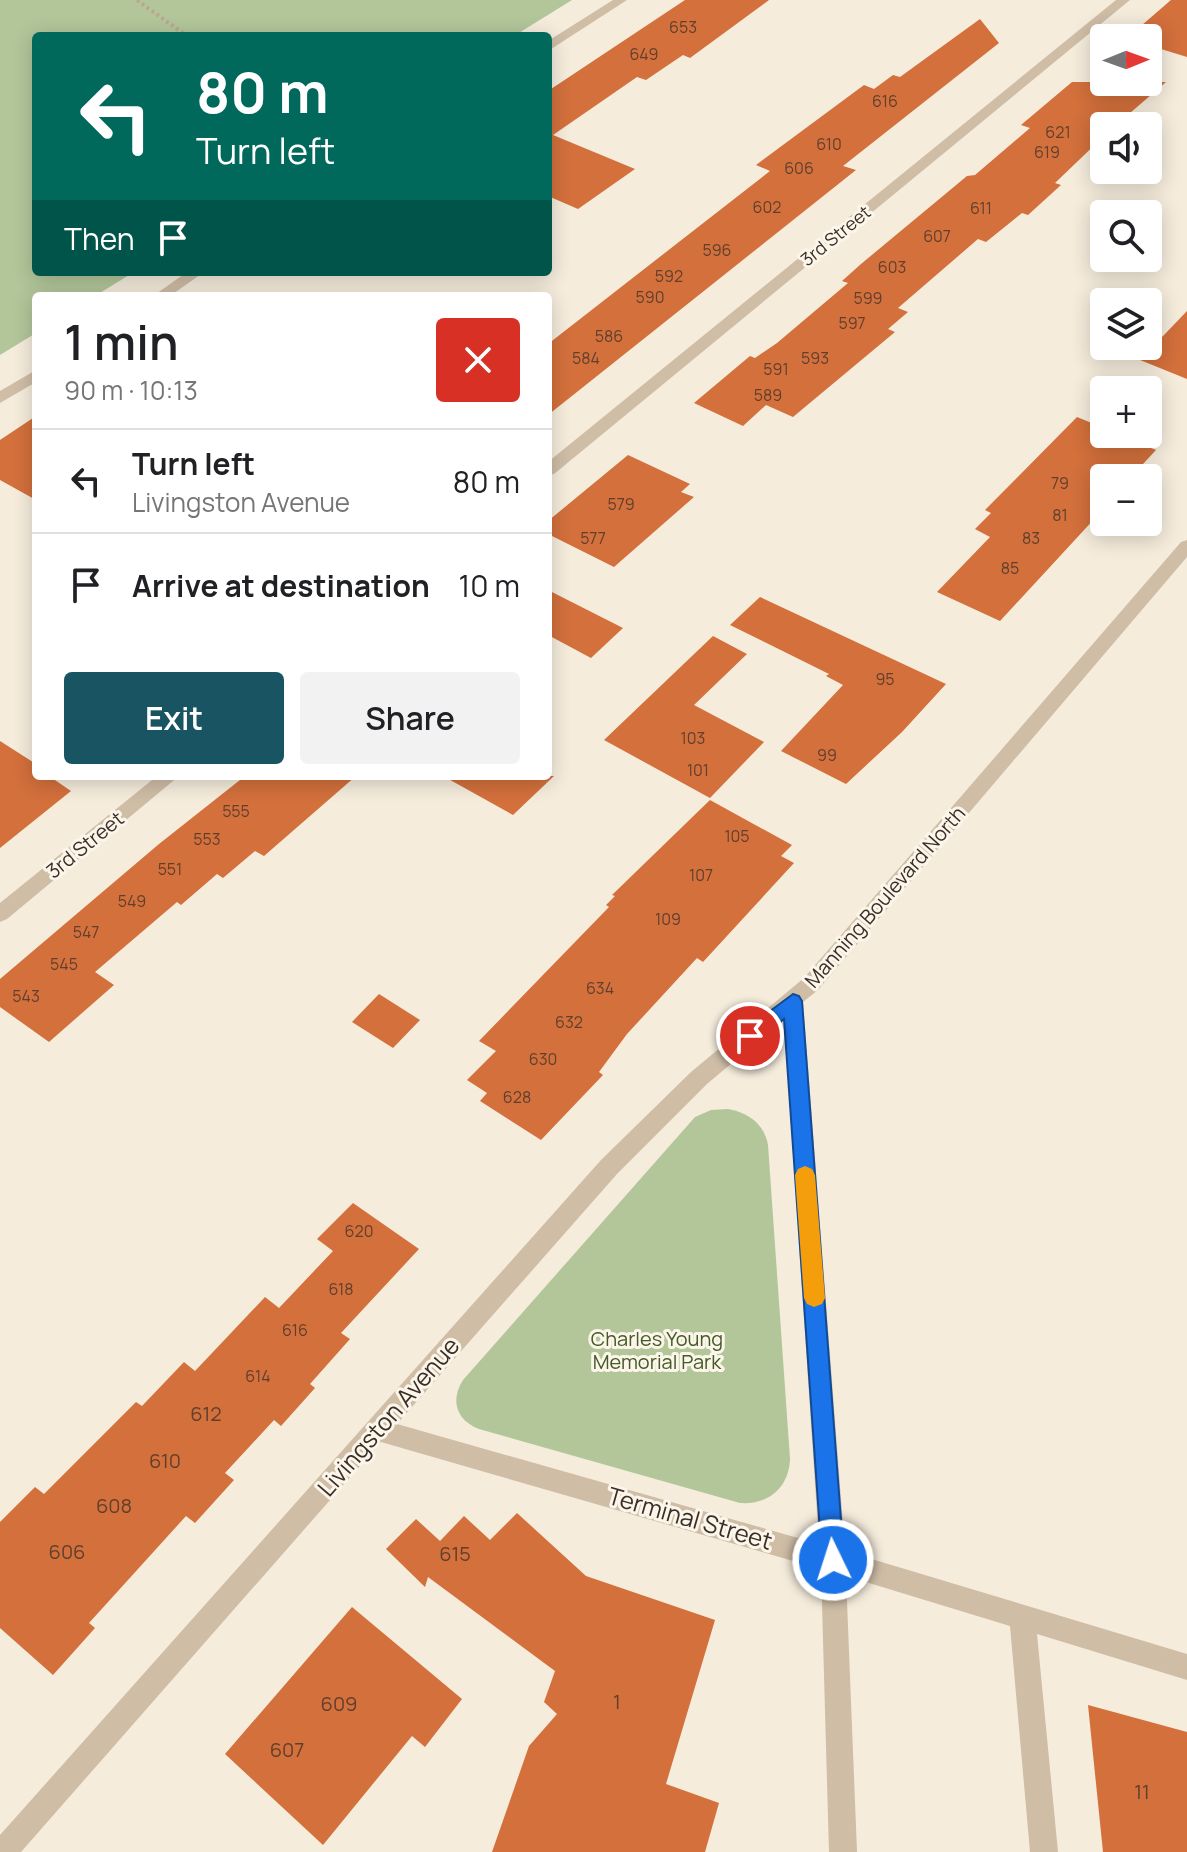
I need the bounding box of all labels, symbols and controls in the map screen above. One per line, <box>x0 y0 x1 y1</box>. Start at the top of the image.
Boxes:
house number: 653 <box>669 16 697 38</box>
north arrow <box>1090 24 1162 96</box>
map controls <box>1090 24 1162 536</box>
house number: 649 <box>629 43 659 65</box>
text: 80 m <box>196 53 329 130</box>
icon: left <box>64 64 168 168</box>
house number: 616 <box>872 90 898 112</box>
button: sound <box>1090 112 1162 184</box>
house number: 621 <box>1045 121 1071 143</box>
text: Turn left <box>196 126 335 175</box>
house number: 610 <box>816 133 842 155</box>
house number: 619 <box>1034 141 1060 163</box>
house number: 606 <box>784 157 814 179</box>
house number: 602 <box>753 196 781 218</box>
house number: 611 <box>970 197 992 219</box>
street label: 3rd Street <box>795 200 875 271</box>
button: search <box>1090 200 1162 272</box>
icon: arrive <box>151 216 195 260</box>
text: Then <box>64 218 135 259</box>
house number: 607 <box>923 225 951 247</box>
house number: 596 <box>702 239 732 261</box>
house number: 603 <box>878 256 906 278</box>
house number: 592 <box>655 265 683 287</box>
house number: 590 <box>636 286 664 308</box>
house number: 599 <box>853 287 883 309</box>
button: layers <box>1090 288 1162 360</box>
text: 1 min <box>64 309 178 374</box>
house number: 597 <box>839 312 866 334</box>
button: close <box>436 318 520 402</box>
house number: 586 <box>595 325 623 347</box>
house number: 584 <box>572 347 600 369</box>
house number: 593 <box>801 347 829 369</box>
house number: 591 <box>763 358 789 380</box>
text: 90 m · 10:13 <box>64 372 198 408</box>
button: + <box>1090 376 1162 448</box>
house number: 589 <box>754 384 782 406</box>
text: Turn left <box>132 443 255 484</box>
icon: left <box>64 459 108 503</box>
text: 80 m <box>453 461 520 502</box>
button: − <box>1090 464 1162 536</box>
house number: 79 <box>1051 472 1069 494</box>
text: Livingston Avenue <box>132 484 350 520</box>
house number: 579 <box>607 493 635 515</box>
house number: 81 <box>1052 504 1068 526</box>
house number: 577 <box>580 527 606 549</box>
house number: 83 <box>1022 527 1040 549</box>
house number: 85 <box>1001 557 1019 579</box>
icon: arrive <box>64 563 108 607</box>
text: Arrive at destination <box>132 565 430 606</box>
text: 10 m <box>459 565 520 606</box>
house number: 95 <box>875 668 895 690</box>
button: Exit <box>64 672 284 764</box>
button: Share <box>300 672 520 764</box>
house number: 103 <box>681 727 705 749</box>
house number: 99 <box>817 744 837 766</box>
house number: 101 <box>687 759 709 781</box>
house number: 555 <box>222 800 250 822</box>
street label: Manning Boulevard North <box>798 800 971 993</box>
street label: 3rd Street <box>40 805 129 884</box>
house number: 105 <box>724 825 750 847</box>
house number: 553 <box>193 828 221 850</box>
house number: 551 <box>158 858 182 880</box>
house number: 107 <box>689 864 713 886</box>
house number: 549 <box>118 890 146 912</box>
house number: 109 <box>655 908 681 930</box>
house number: 547 <box>73 921 99 943</box>
house number: 545 <box>50 953 78 975</box>
house number: 634 <box>586 977 614 999</box>
house number: 543 <box>12 985 40 1007</box>
pin <box>716 1002 784 1070</box>
house number: 632 <box>555 1011 583 1033</box>
icon: arrive <box>728 1014 772 1058</box>
house number: 630 <box>529 1048 557 1070</box>
house number: 628 <box>503 1086 531 1108</box>
house number: 620 <box>345 1220 373 1242</box>
house number: 618 <box>328 1278 354 1300</box>
house number: 616 <box>282 1319 308 1341</box>
park label: Charles Young Memorial Park <box>591 1325 723 1375</box>
street label: Livingston Avenue <box>309 1329 466 1503</box>
house number: 614 <box>245 1365 271 1387</box>
house number: 612 <box>190 1400 222 1427</box>
house number: 610 <box>149 1447 181 1474</box>
street label: Terminal Street <box>604 1478 776 1557</box>
house number: 608 <box>96 1492 132 1519</box>
position arrow <box>791 1518 875 1602</box>
house number: 606 <box>48 1538 86 1565</box>
house number: 615 <box>439 1540 471 1567</box>
house number: 1 <box>613 1688 621 1715</box>
house number: 609 <box>320 1690 358 1717</box>
house number: 607 <box>270 1736 304 1763</box>
house number: 11 <box>1134 1778 1150 1805</box>

